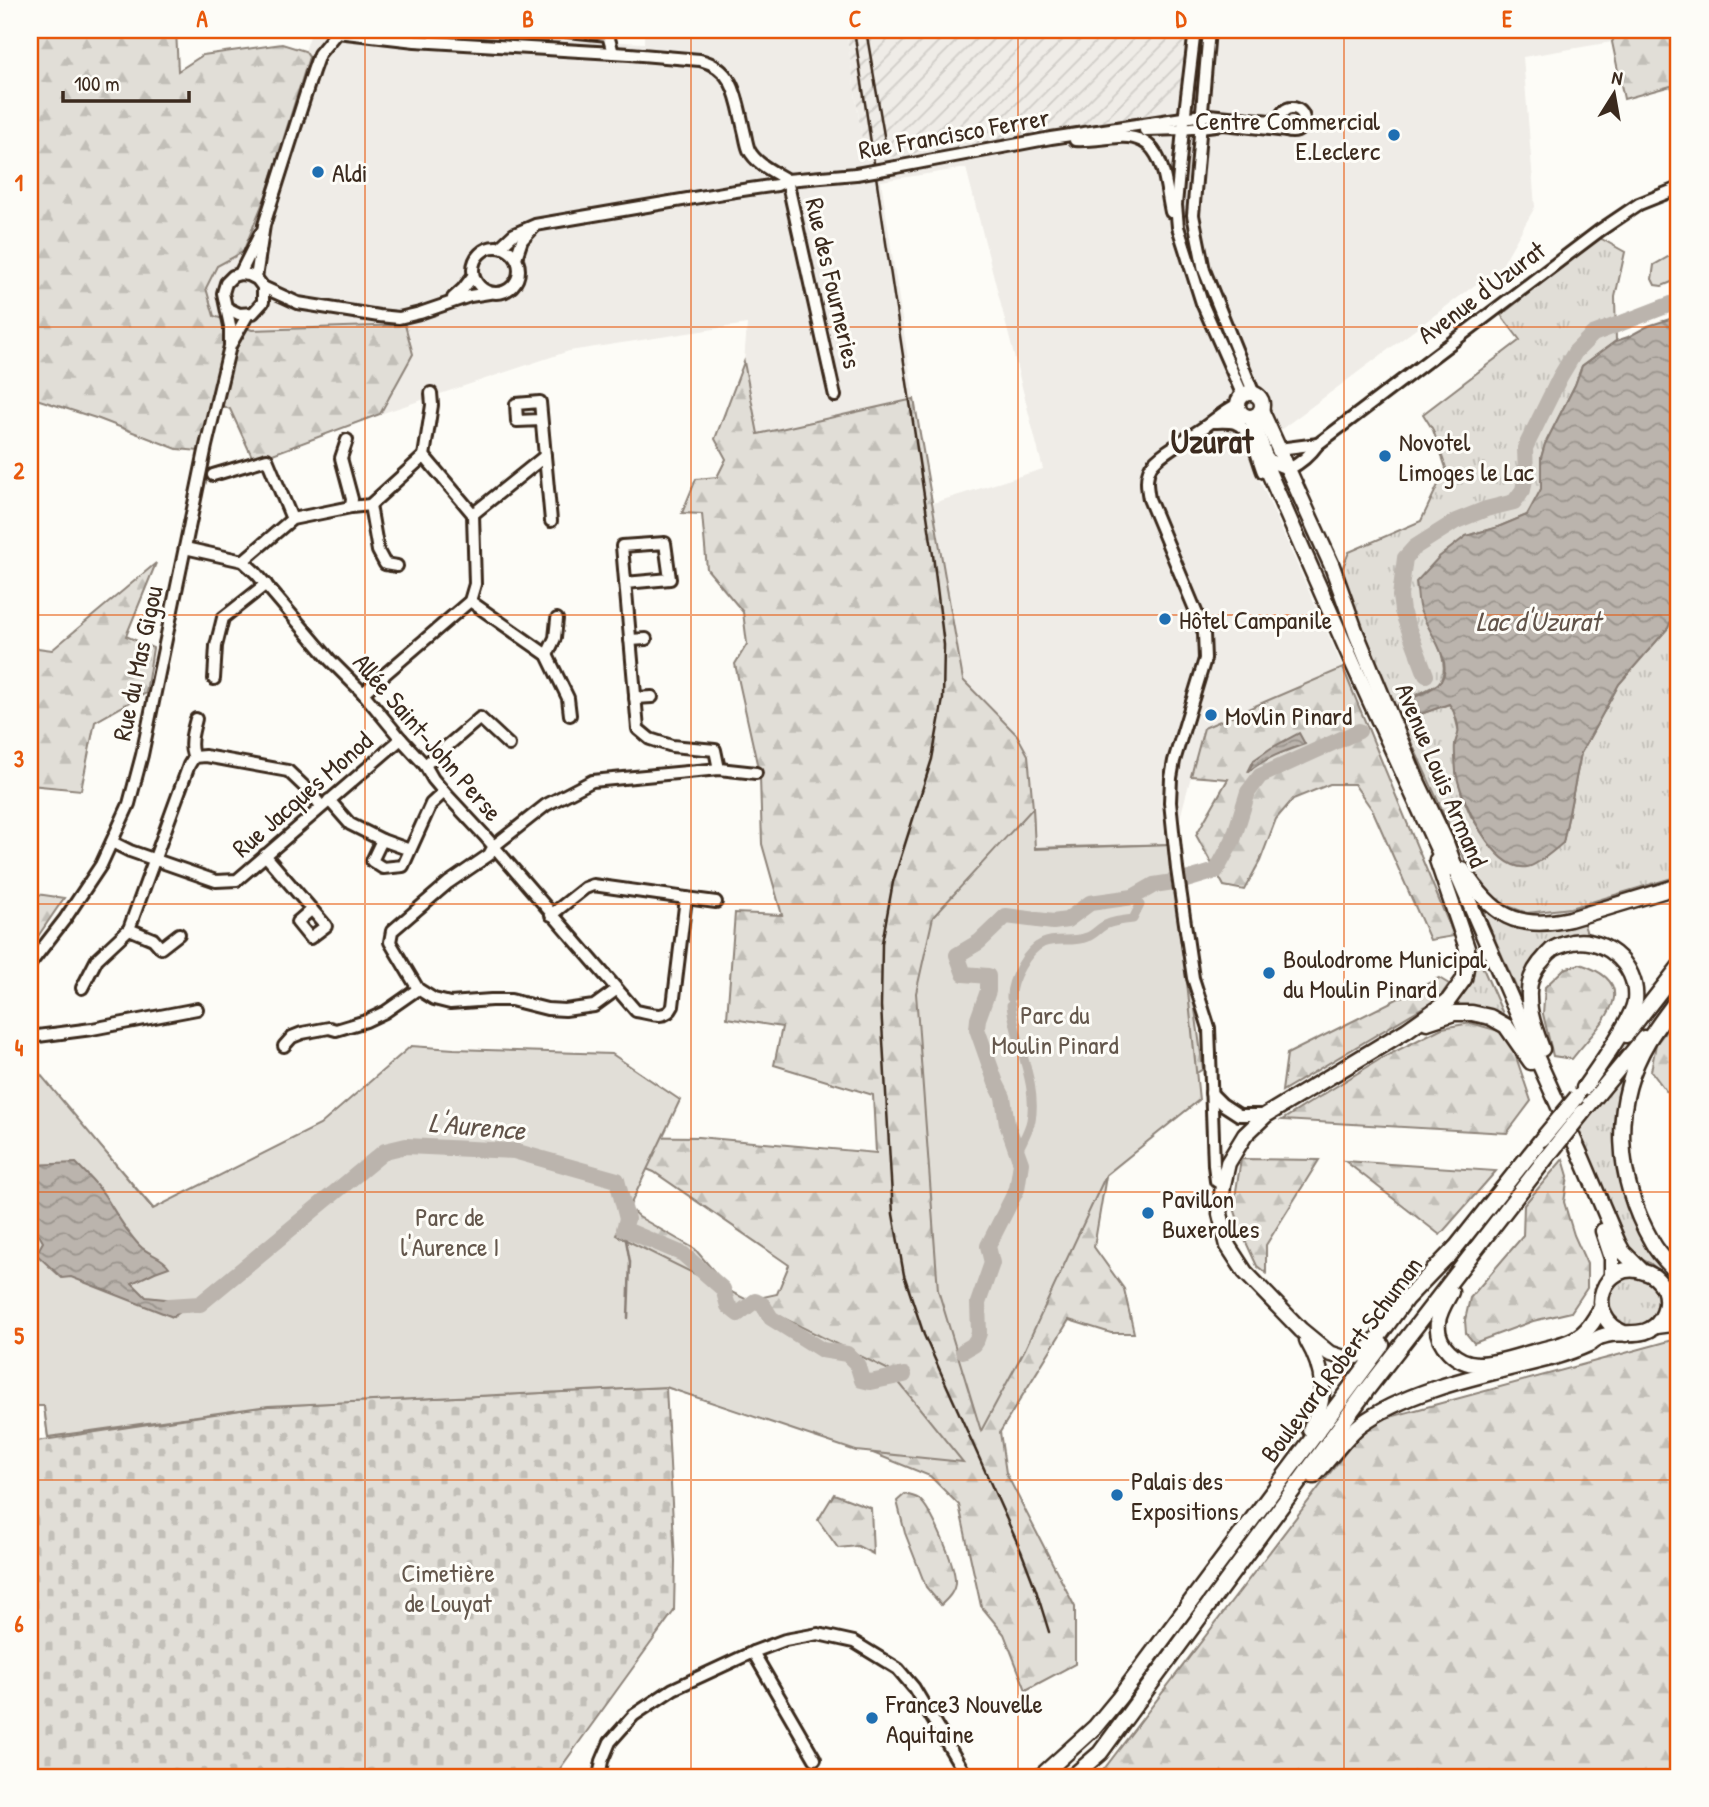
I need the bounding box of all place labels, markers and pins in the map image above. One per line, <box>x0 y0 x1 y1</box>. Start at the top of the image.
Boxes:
place label: Centre Commercial E.Leclerc <box>1195 103 1380 168</box>
marker: Centre Commercial E.Leclerc <box>1386 127 1402 143</box>
place label: Aldi <box>332 155 368 190</box>
marker: Aldi <box>310 164 326 180</box>
place label: Novotel Limoges le Lac <box>1399 424 1534 489</box>
marker: Novotel Limoges le Lac <box>1377 448 1393 464</box>
place label: Hôtel Campanile <box>1179 602 1332 637</box>
marker: Hôtel Campanile <box>1157 611 1173 627</box>
place label: Movlin Pinard <box>1225 698 1352 733</box>
marker: Movlin Pinard <box>1203 707 1219 723</box>
place label: Boulodrome Municipal du Moulin Pinard <box>1283 941 1487 1006</box>
marker: Boulodrome Municipal du Moulin Pinard <box>1261 965 1277 981</box>
place label: Pavillon Buxerolles <box>1162 1181 1260 1246</box>
marker: Pavillon Buxerolles <box>1140 1205 1156 1221</box>
place label: Palais des Expositions <box>1131 1463 1239 1528</box>
marker: Palais des Expositions <box>1109 1487 1125 1503</box>
place label: France3 Nouvelle Aquitaine <box>885 1686 1043 1751</box>
marker: France3 Nouvelle Aquitaine <box>864 1710 880 1726</box>

